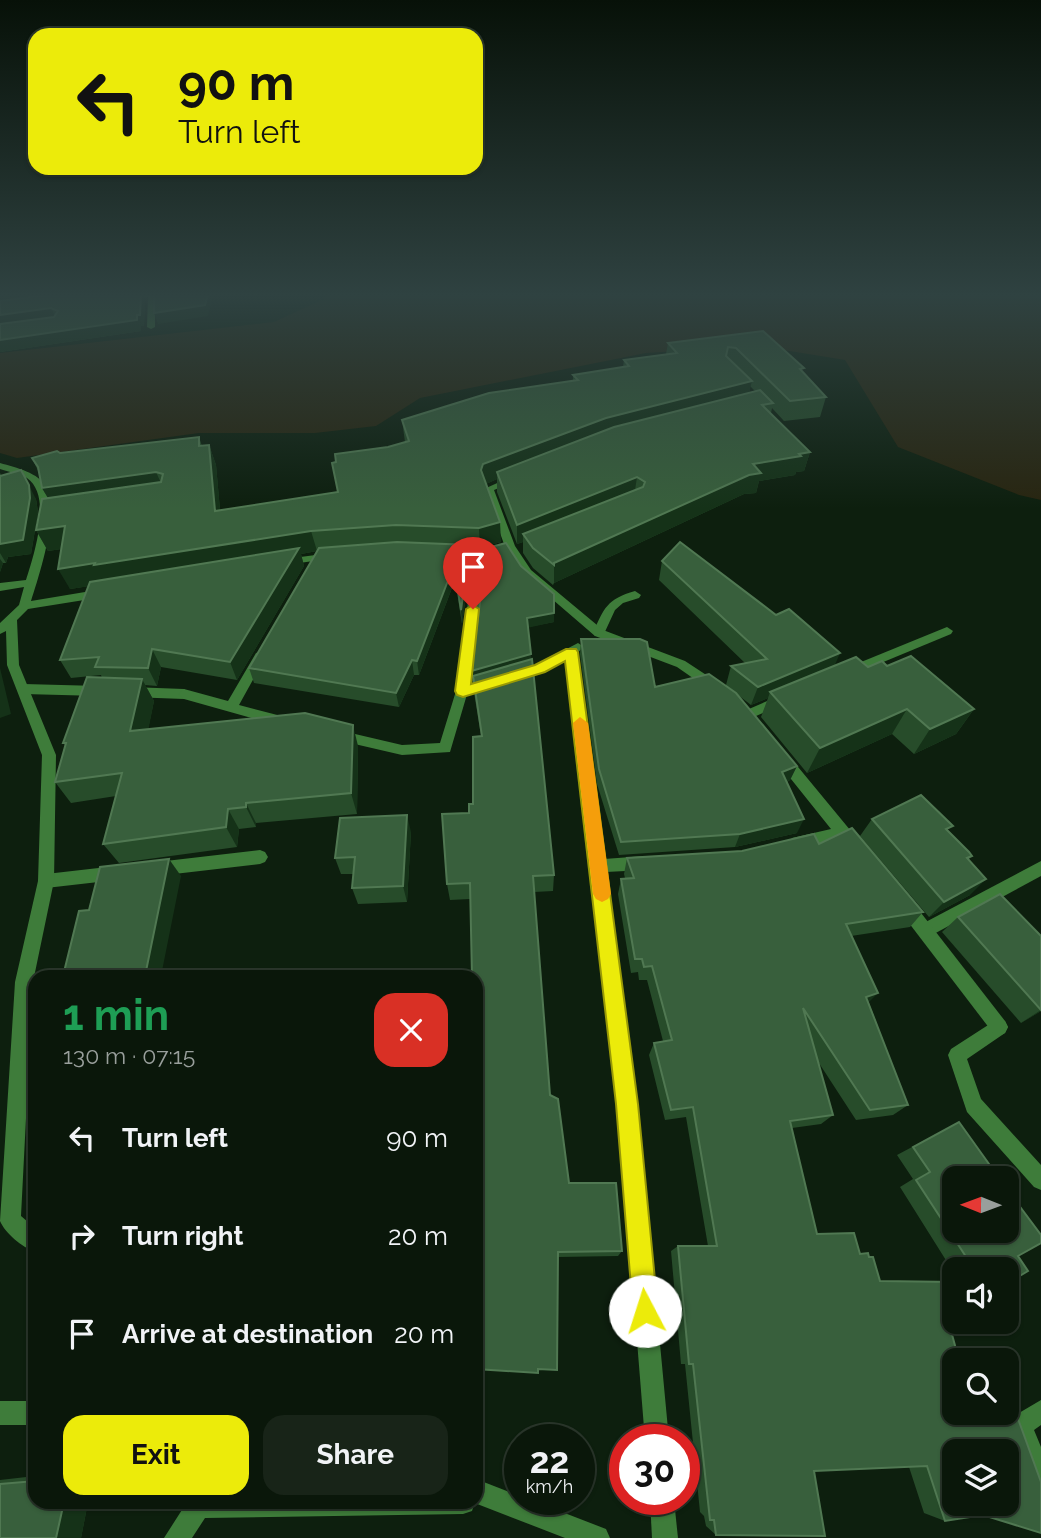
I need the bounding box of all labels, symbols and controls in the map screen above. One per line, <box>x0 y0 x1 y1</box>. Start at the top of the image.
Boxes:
text: 90 m <box>178 54 294 111</box>
icon: left <box>63 56 154 147</box>
text: Turn left <box>178 113 300 150</box>
pin <box>443 537 503 609</box>
icon: arrive <box>454 548 492 586</box>
text: 1 min <box>63 991 169 1040</box>
button: close <box>374 993 448 1067</box>
text: 130 m · 07:15 <box>63 1042 195 1069</box>
icon: left <box>63 1119 101 1157</box>
text: Turn left <box>122 1123 228 1153</box>
text: 90 m <box>386 1123 448 1153</box>
north arrow <box>942 1166 1018 1242</box>
map controls <box>942 1166 1019 1516</box>
icon: right <box>63 1217 101 1255</box>
text: Turn right <box>122 1221 243 1251</box>
text: 20 m <box>388 1221 448 1251</box>
button: sound <box>942 1257 1019 1334</box>
position arrow <box>608 1274 682 1348</box>
icon: arrive <box>63 1315 101 1353</box>
text: Arrive at destination <box>122 1319 373 1349</box>
text: 20 m <box>394 1319 454 1349</box>
button: search <box>942 1348 1019 1425</box>
button: Exit <box>63 1415 249 1495</box>
button: Share <box>263 1415 448 1495</box>
speed limit sign: 30 <box>609 1424 700 1515</box>
button: layers <box>942 1439 1019 1516</box>
text: 22 <box>530 1440 569 1481</box>
text: km/h <box>526 1476 573 1497</box>

